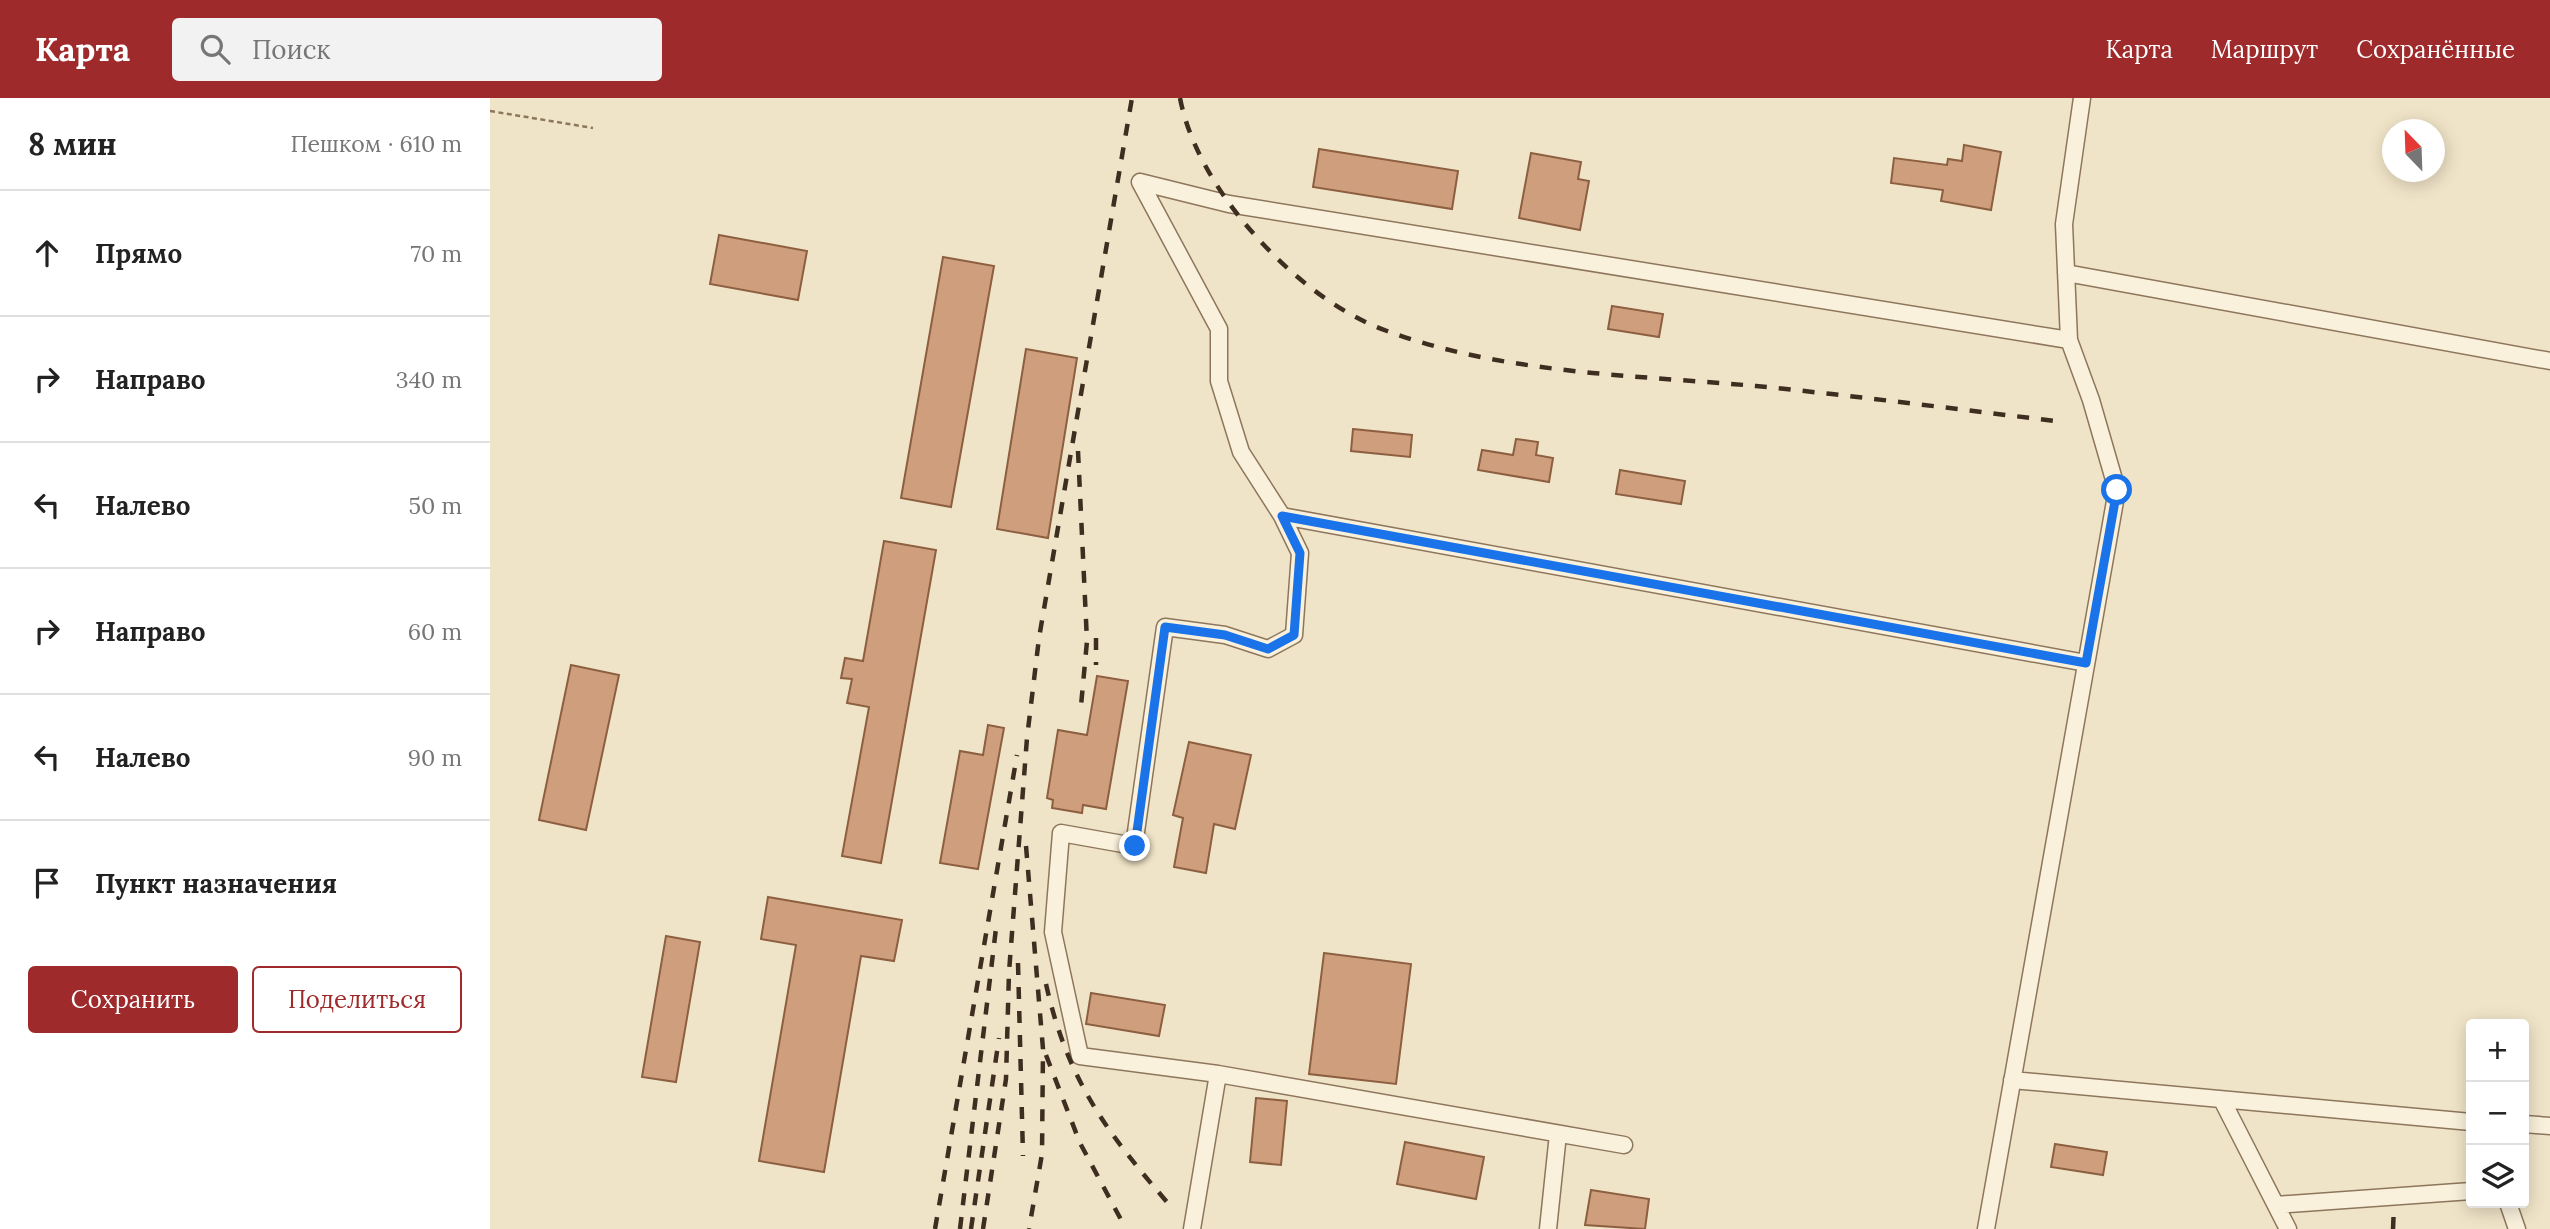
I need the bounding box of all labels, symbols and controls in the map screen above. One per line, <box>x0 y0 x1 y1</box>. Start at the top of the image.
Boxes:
search box <box>172 18 662 81</box>
text: Карта <box>35 28 130 70</box>
icon: search <box>196 30 234 68</box>
text: Поиск <box>252 33 331 66</box>
text: Карта <box>2105 34 2173 65</box>
text: Маршрут <box>2211 34 2318 65</box>
text: Сохранённые <box>2356 34 2515 65</box>
north arrow <box>2382 119 2445 182</box>
text: 8 мин <box>28 125 117 163</box>
text: Пешком · 610 m <box>290 129 462 158</box>
icon: ahead <box>28 234 66 272</box>
text: Прямо <box>95 237 182 270</box>
text: 70 m <box>411 239 462 268</box>
icon: right <box>28 360 66 398</box>
text: Направо <box>95 363 206 396</box>
text: 340 m <box>396 365 462 394</box>
route start <box>2101 474 2132 505</box>
icon: left <box>28 486 66 524</box>
text: Налево <box>95 489 191 522</box>
text: 50 m <box>409 491 462 520</box>
icon: right <box>28 612 66 650</box>
text: Направо <box>95 615 206 648</box>
text: 60 m <box>408 617 462 646</box>
icon: left <box>28 738 66 776</box>
text: Налево <box>95 741 191 774</box>
text: 90 m <box>408 743 462 772</box>
route end <box>1119 830 1150 861</box>
icon: arrive <box>28 864 66 902</box>
text: Пункт назначения <box>95 867 337 900</box>
button: Сохранить <box>28 966 238 1033</box>
button: Поделиться <box>252 966 462 1033</box>
map controls <box>2466 1019 2529 1208</box>
button: + <box>2466 1019 2529 1082</box>
button: − <box>2466 1082 2529 1145</box>
button: layers <box>2466 1145 2529 1208</box>

